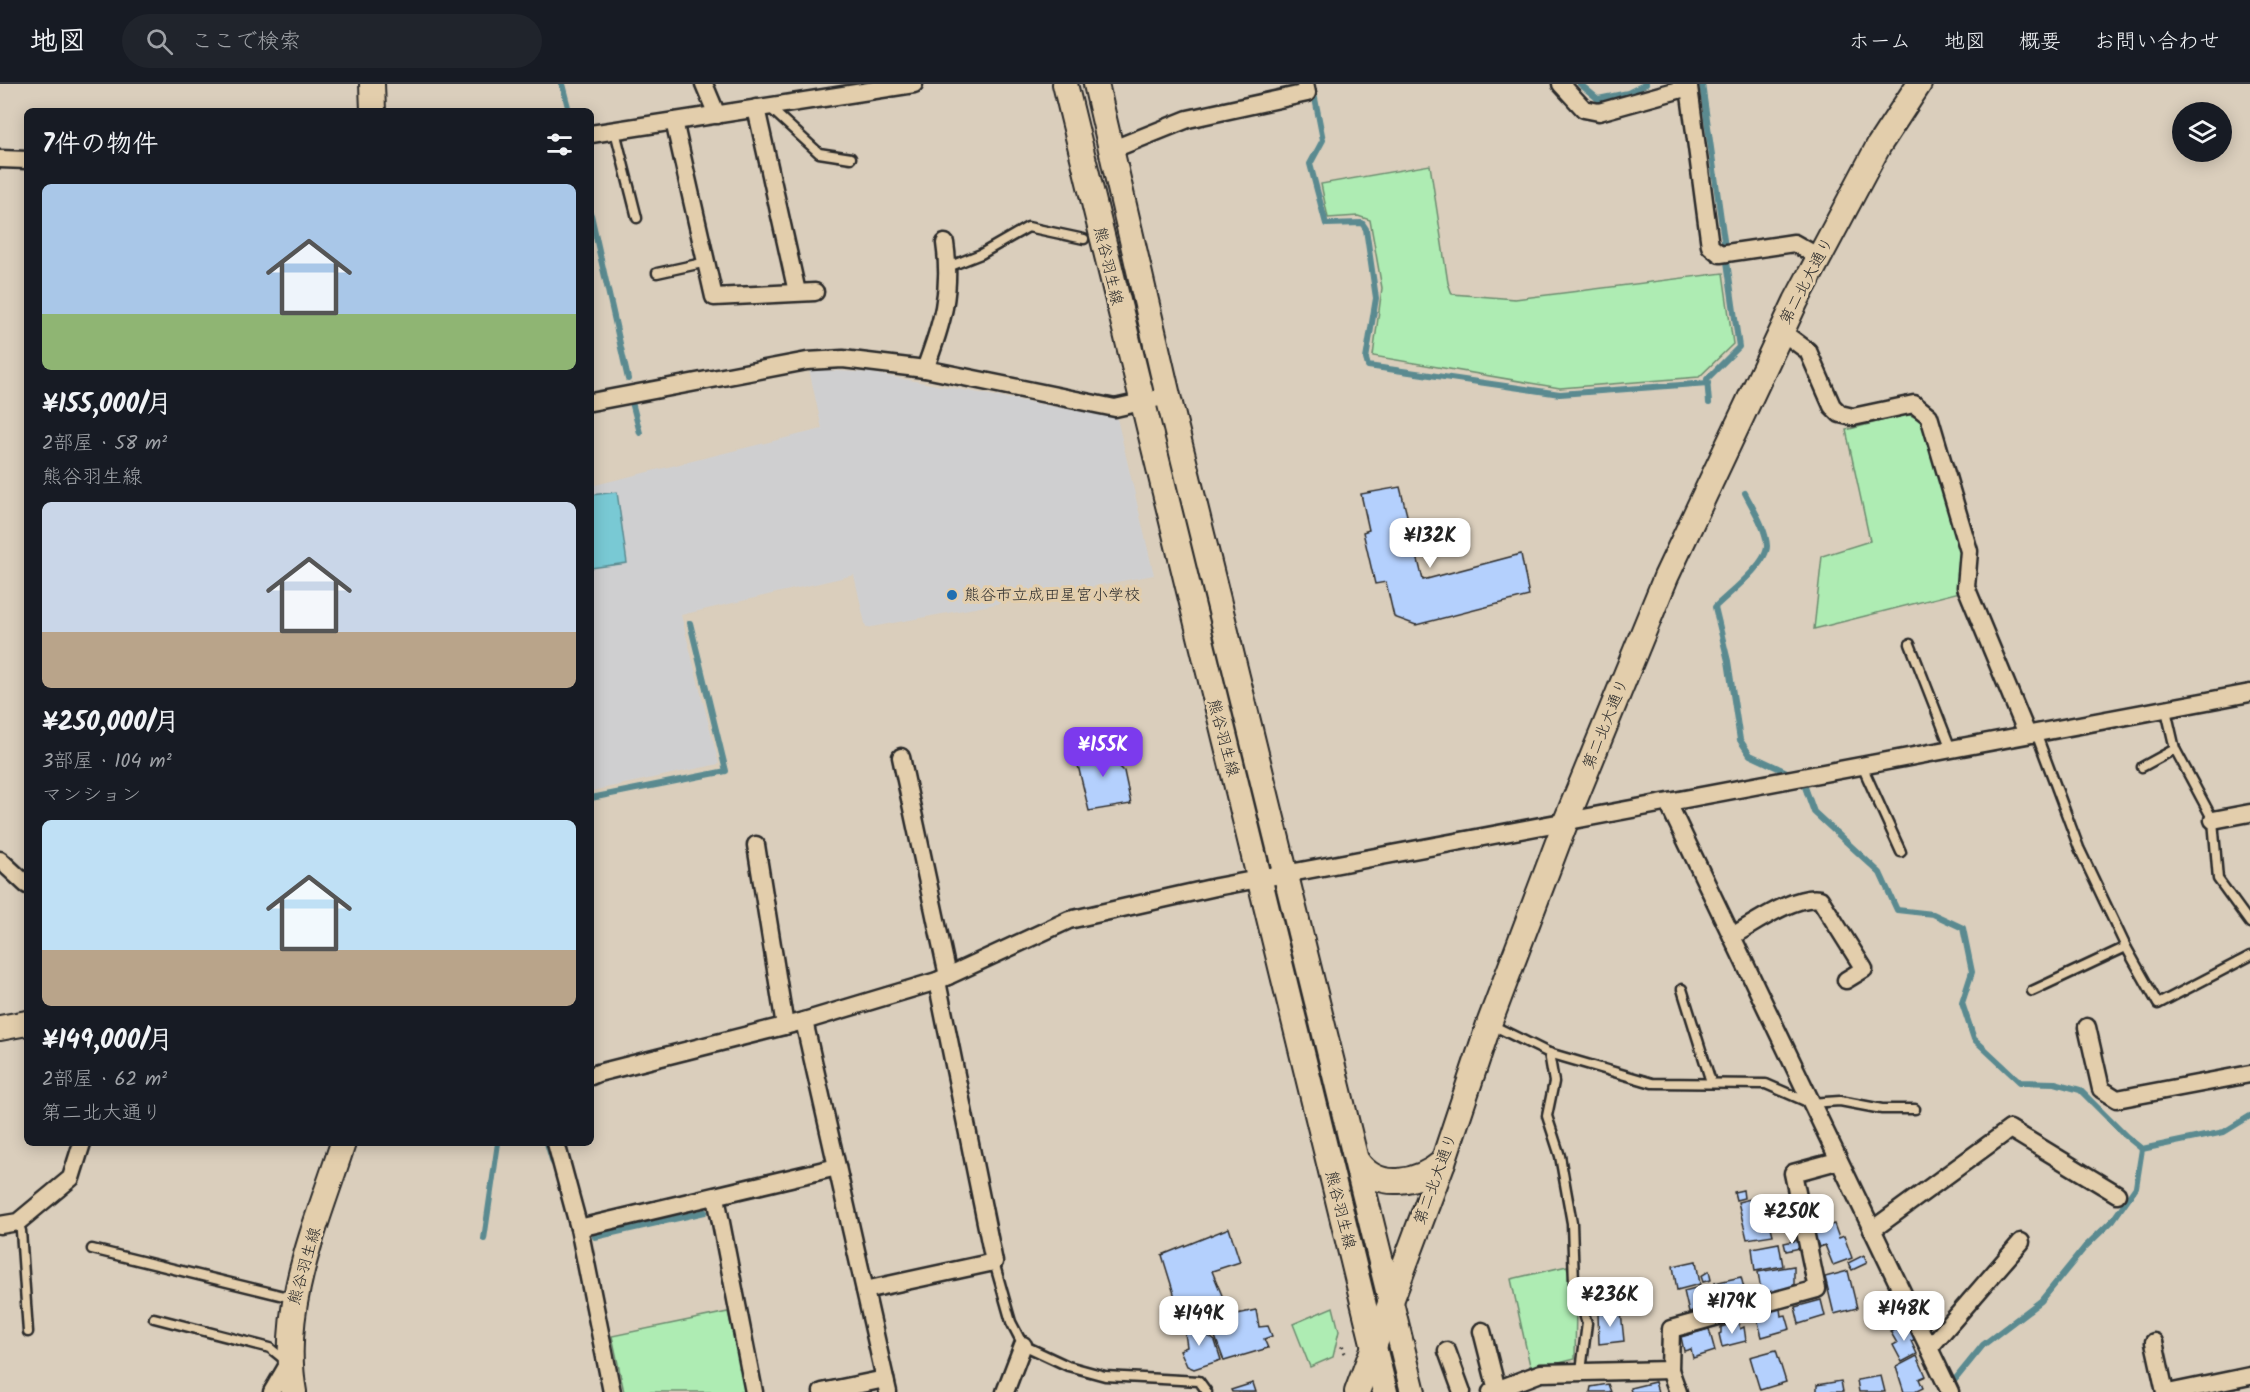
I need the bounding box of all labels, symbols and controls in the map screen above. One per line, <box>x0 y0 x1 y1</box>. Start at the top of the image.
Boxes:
search box <box>122 14 542 68</box>
text: 地図 <box>30 20 86 65</box>
icon: search <box>143 25 176 58</box>
text: ここで検索 <box>191 25 301 60</box>
text: ホーム <box>1849 26 1911 59</box>
text: 地図 <box>1944 26 1986 59</box>
text: 概要 <box>2019 26 2061 59</box>
text: お問い合わせ <box>2094 26 2220 59</box>
map controls <box>2172 102 2232 162</box>
button: layers <box>2172 102 2232 162</box>
text: 7件の物件 <box>42 124 158 166</box>
icon: filters <box>543 128 576 161</box>
icon: home <box>255 223 363 331</box>
street label: 熊谷羽生線 <box>1087 224 1129 308</box>
street label: 第二北大通り <box>1773 233 1841 329</box>
text: ¥155,000/月 <box>42 384 172 426</box>
text: 2部屋 · 58 m² <box>42 428 167 460</box>
text: 熊谷羽生線 <box>42 462 142 494</box>
pin: ¥132K <box>1388 518 1472 569</box>
text: ¥132K <box>1404 521 1456 553</box>
icon: home <box>255 541 363 649</box>
place label: 熊谷市立成田星宮小学校 <box>964 583 1140 608</box>
marker: 熊谷市立成田星宮小学校 <box>945 588 959 602</box>
street label: 第二北大通り <box>1576 675 1636 773</box>
street label: 熊谷羽生線 <box>1201 696 1245 780</box>
text: ¥250,000/月 <box>42 702 180 744</box>
pin: ¥155K <box>1061 727 1145 778</box>
text: ¥155K <box>1078 730 1128 762</box>
text: 3部屋 · 104 m² <box>42 746 172 778</box>
text: マンション <box>42 780 141 812</box>
icon: home <box>255 859 363 967</box>
text: ¥149,000/月 <box>42 1020 173 1062</box>
text: 2部屋 · 62 m² <box>42 1064 167 1096</box>
text: 第二北大通り <box>42 1098 162 1130</box>
street label: 第二北大通り <box>1408 1130 1464 1228</box>
street label: 熊谷羽生線 <box>1318 1168 1362 1252</box>
pin: ¥250K <box>1750 1194 1834 1245</box>
text: ¥250K <box>1764 1197 1820 1229</box>
street label: 熊谷羽生線 <box>282 1224 328 1308</box>
pin: ¥236K <box>1568 1277 1652 1328</box>
text: ¥236K <box>1581 1280 1639 1312</box>
pin: ¥179K <box>1690 1284 1774 1335</box>
text: ¥179K <box>1707 1287 1757 1319</box>
pin: ¥148K <box>1862 1291 1946 1342</box>
text: ¥148K <box>1877 1294 1931 1326</box>
pin: ¥149K <box>1157 1296 1241 1347</box>
text: ¥149K <box>1173 1299 1225 1331</box>

